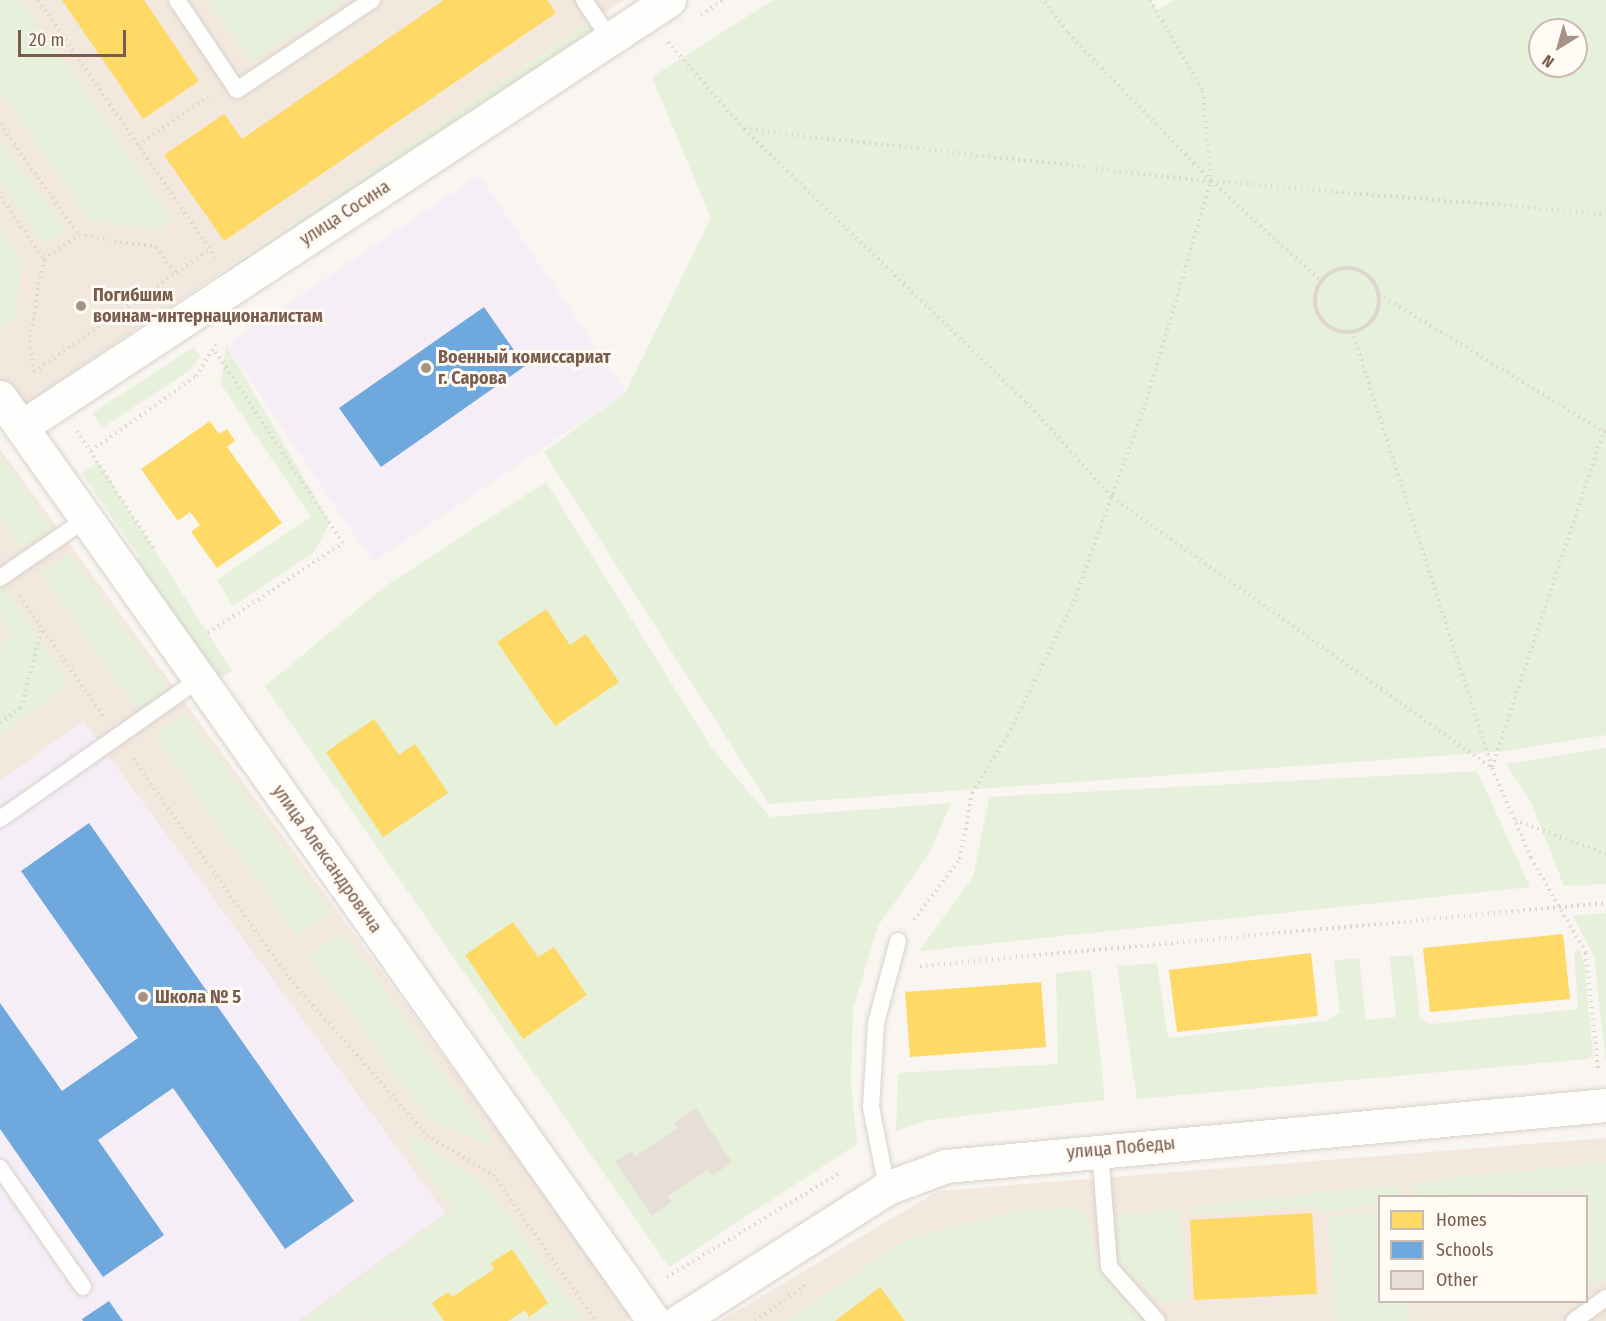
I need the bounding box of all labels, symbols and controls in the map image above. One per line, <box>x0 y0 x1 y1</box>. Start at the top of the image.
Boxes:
scale bar <box>21 18 129 56</box>
north arrow <box>1528 18 1588 78</box>
text: 20 m <box>29 29 64 51</box>
text: N <box>1539 51 1558 72</box>
street label: улица Сосина <box>296 176 394 250</box>
place label: Погибшим воинам-интернационалистам <box>93 285 323 328</box>
marker: Погибшим воинам-интернационалистам <box>74 299 88 313</box>
place label: Военный комиссариат г. Сарова <box>438 347 611 389</box>
marker: Военный комиссариат г. Сарова <box>419 361 433 375</box>
street label: улица Александровича <box>268 781 386 937</box>
place label: Школа № 5 <box>155 986 241 1008</box>
marker: Школа № 5 <box>136 990 150 1004</box>
street label: улица Победы <box>1066 1133 1176 1163</box>
legend <box>1378 1195 1588 1303</box>
text: Homes <box>1436 1209 1487 1231</box>
text: Schools <box>1436 1239 1494 1261</box>
text: Other <box>1436 1269 1478 1291</box>

